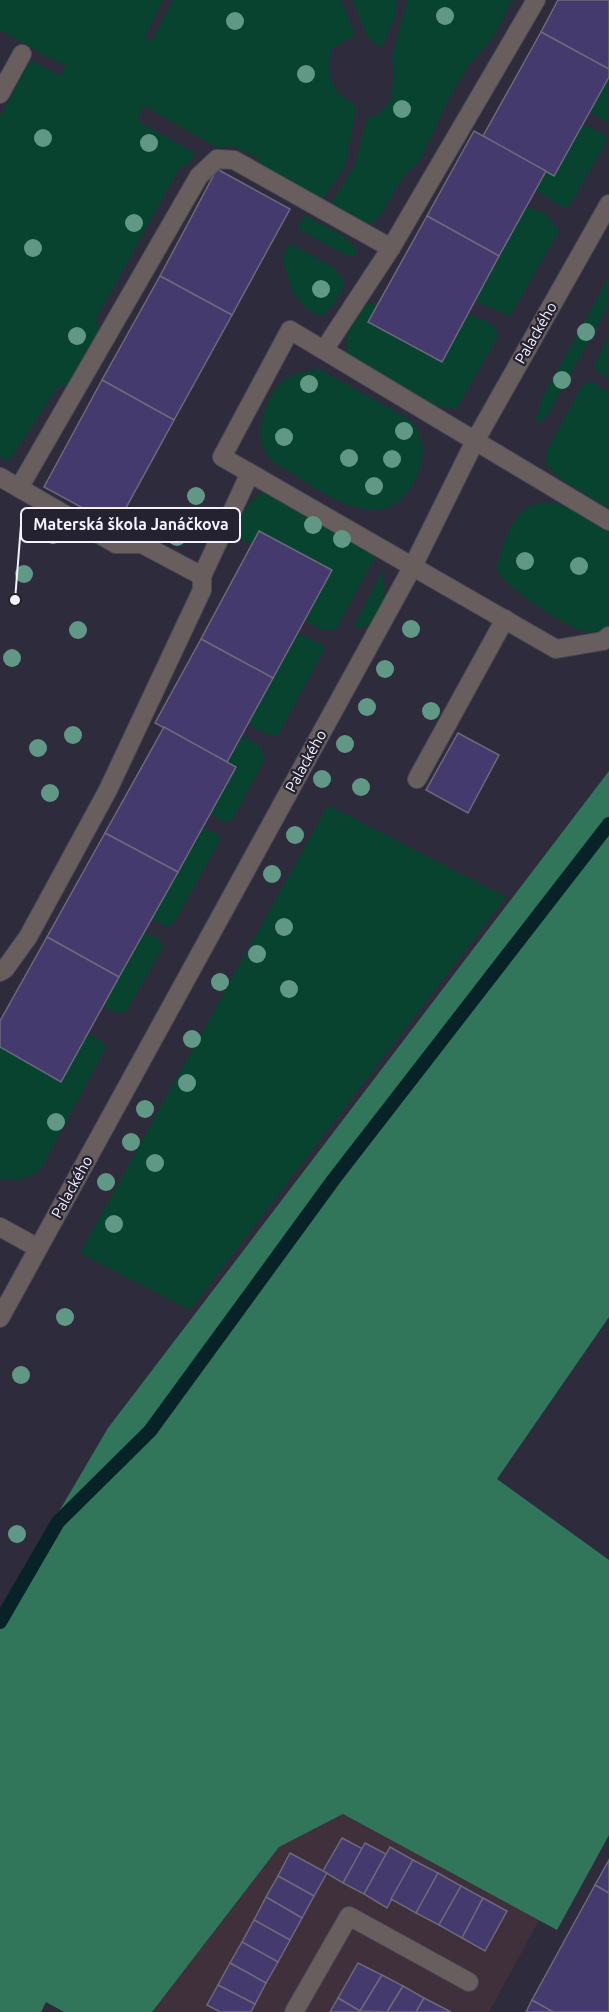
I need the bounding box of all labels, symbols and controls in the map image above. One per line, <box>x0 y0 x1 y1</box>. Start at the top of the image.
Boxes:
street label: Palackého <box>511 299 560 367</box>
callout: Materská škola Janáčkova <box>21 508 240 542</box>
text: Materská škola Janáčkova <box>33 515 229 533</box>
street label: Palackého <box>282 727 330 795</box>
street label: Palackého <box>48 1153 96 1221</box>

